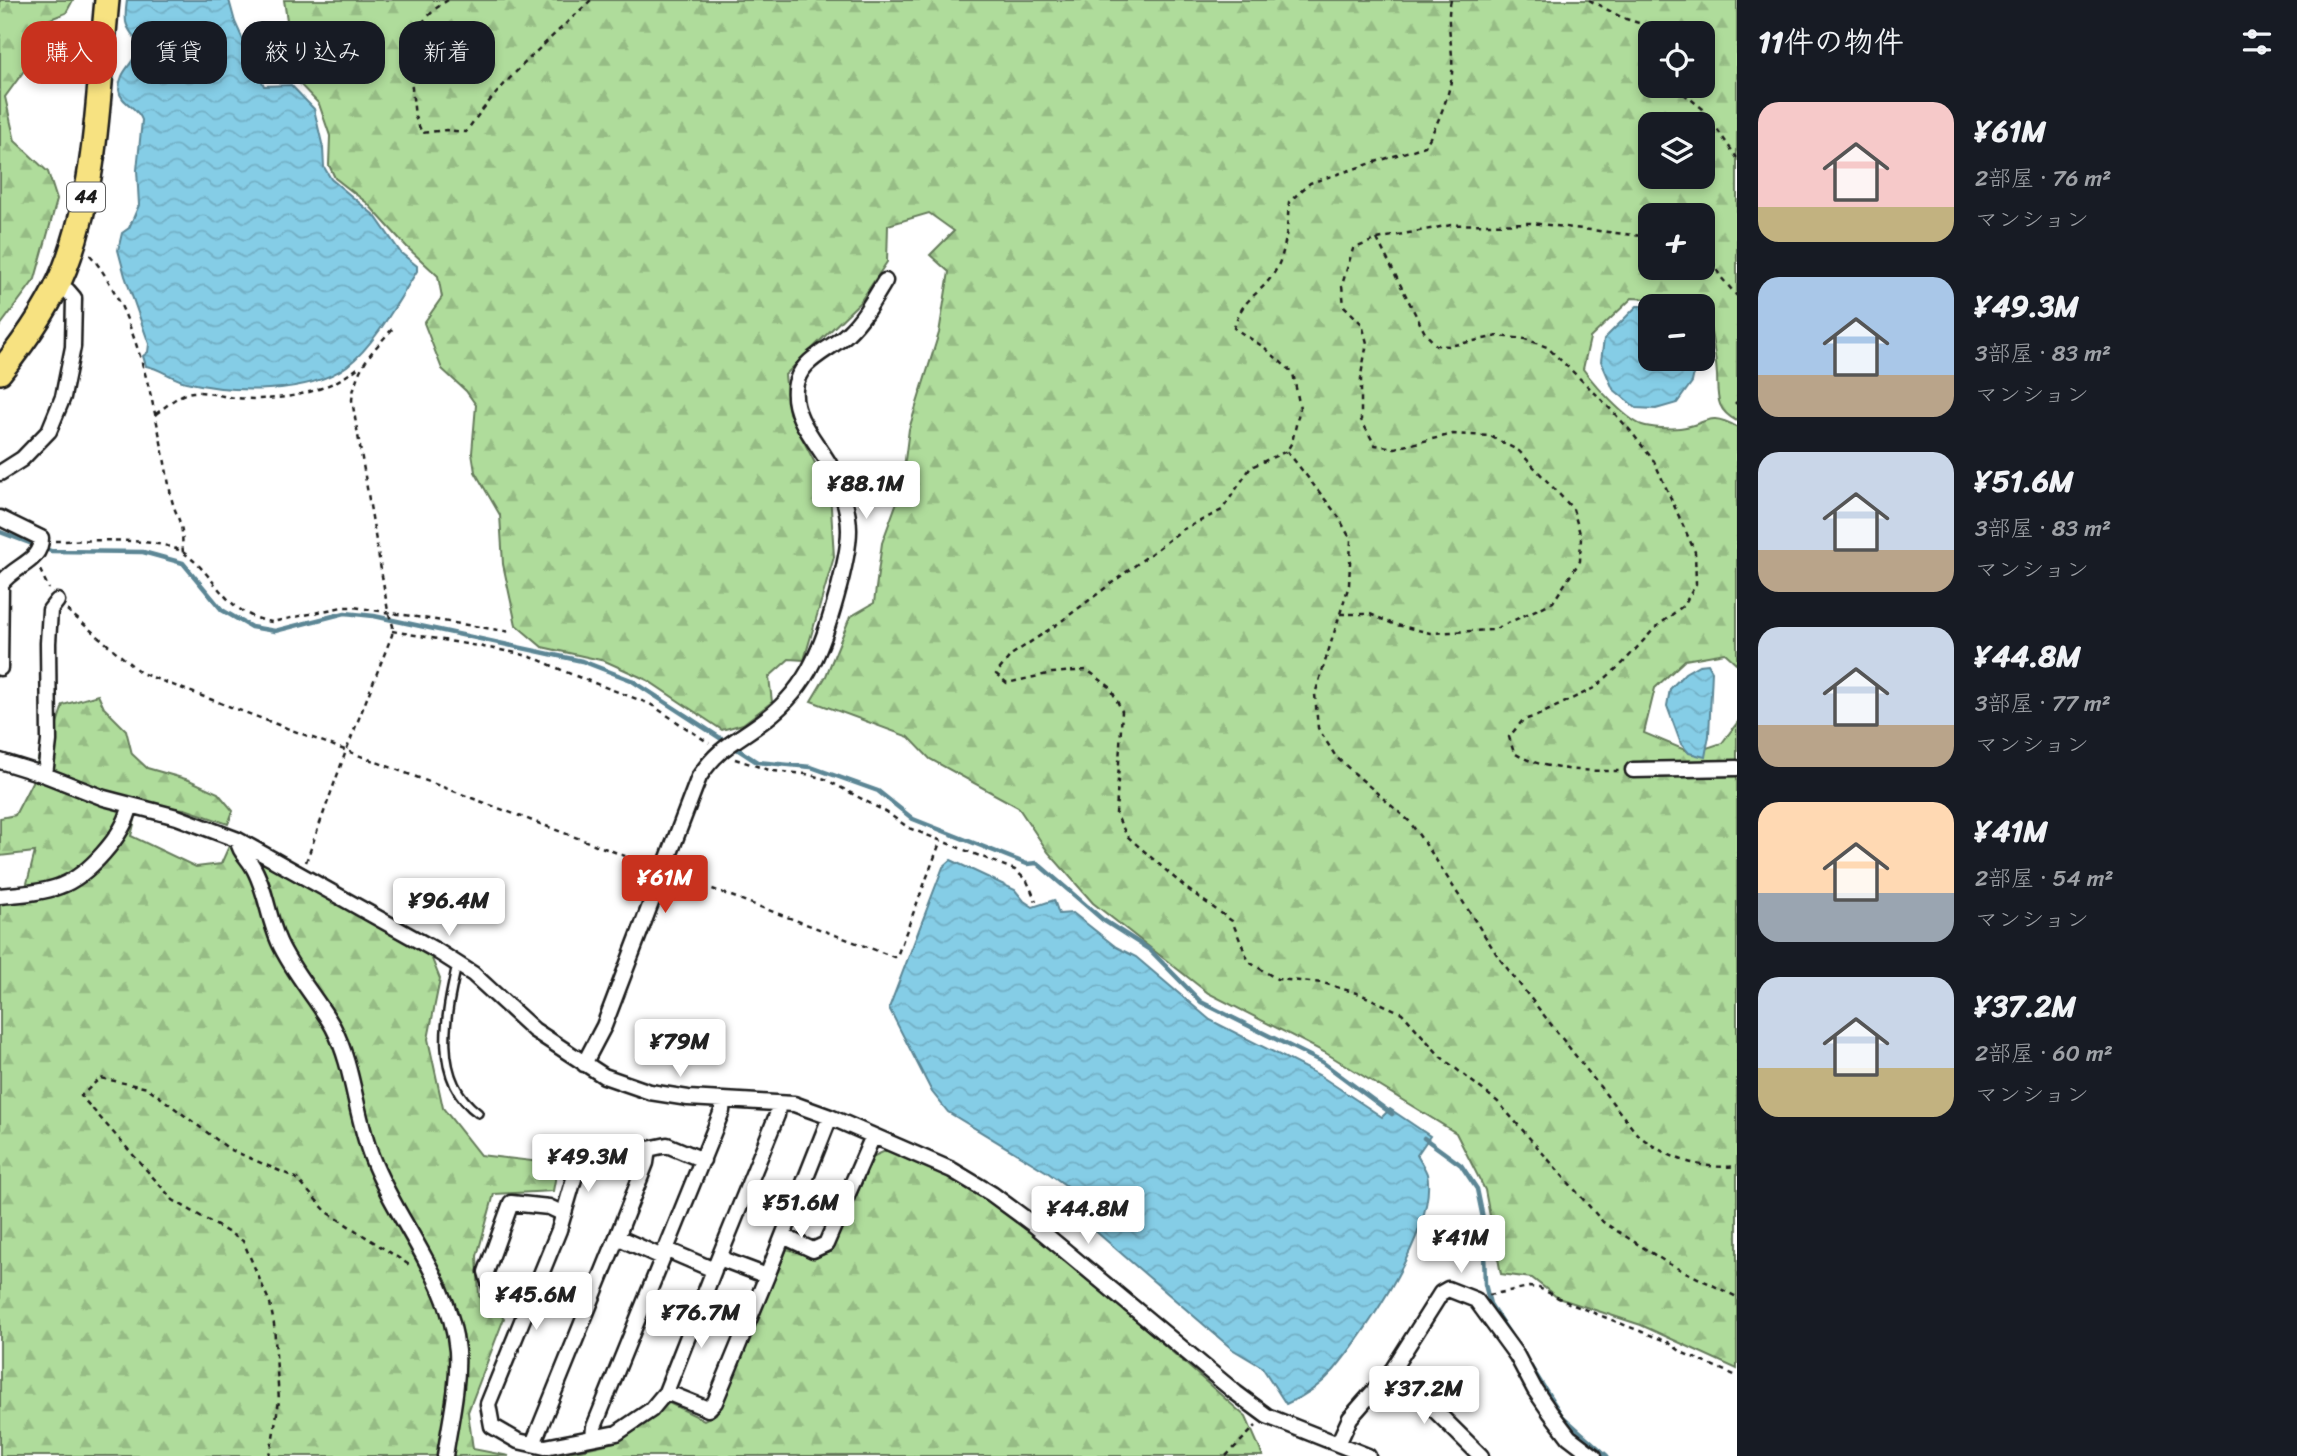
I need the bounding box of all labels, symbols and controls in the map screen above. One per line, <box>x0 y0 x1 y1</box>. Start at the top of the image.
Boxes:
text: 11件の物件 <box>1758 15 1904 69</box>
chip: 購入 <box>21 21 117 84</box>
chip: 賃貸 <box>131 21 227 84</box>
chip: 絞り込み <box>241 21 385 84</box>
chip: 新着 <box>399 21 495 84</box>
map controls <box>1638 21 1715 371</box>
button: locate <box>1638 21 1715 98</box>
icon: filters <box>2238 23 2276 61</box>
text: ¥61M <box>1975 104 2046 158</box>
button: layers <box>1638 112 1715 189</box>
icon: home <box>1814 130 1898 214</box>
text: 2部屋 · 76 m² <box>1975 158 2111 199</box>
road number: 44 <box>67 182 105 212</box>
text: マンション <box>1975 199 2089 240</box>
button: + <box>1638 203 1715 280</box>
text: ¥49.3M <box>1975 279 2079 333</box>
button: − <box>1638 294 1715 371</box>
icon: home <box>1814 305 1898 389</box>
text: 3部屋 · 83 m² <box>1975 333 2111 374</box>
text: マンション <box>1975 374 2089 415</box>
text: ¥51.6M <box>1975 454 2073 508</box>
pin: ¥88.1M <box>809 462 923 521</box>
text: ¥88.1M <box>828 463 904 504</box>
icon: home <box>1814 480 1898 564</box>
text: 3部屋 · 83 m² <box>1975 508 2111 549</box>
text: マンション <box>1975 549 2089 590</box>
text: ¥44.8M <box>1975 629 2081 683</box>
icon: home <box>1814 655 1898 739</box>
text: 3部屋 · 77 m² <box>1975 683 2111 724</box>
text: マンション <box>1975 724 2089 765</box>
text: ¥41M <box>1975 804 2048 858</box>
icon: home <box>1814 830 1898 914</box>
pin: ¥61M <box>624 856 706 915</box>
text: ¥61M <box>638 857 692 898</box>
text: 2部屋 · 54 m² <box>1975 858 2114 899</box>
pin: ¥96.4M <box>392 878 506 938</box>
text: ¥96.4M <box>409 880 489 921</box>
text: マンション <box>1975 899 2089 940</box>
text: ¥37.2M <box>1975 979 2076 1033</box>
icon: home <box>1814 1005 1898 1089</box>
pin: ¥79M <box>639 1020 721 1079</box>
text: ¥79M <box>651 1021 709 1062</box>
text: 2部屋 · 60 m² <box>1975 1033 2113 1074</box>
text: マンション <box>1975 1074 2089 1115</box>
pin: ¥49.3M <box>531 1134 645 1194</box>
text: ¥49.3M <box>548 1136 628 1177</box>
pin: ¥51.6M <box>744 1180 858 1240</box>
text: ¥51.6M <box>763 1182 839 1223</box>
pin: ¥44.8M <box>1031 1186 1145 1246</box>
text: ¥44.8M <box>1047 1188 1129 1229</box>
pin: ¥41M <box>1420 1216 1502 1275</box>
text: ¥41M <box>1433 1217 1489 1258</box>
pin: ¥45.6M <box>479 1272 593 1332</box>
text: ¥45.6M <box>496 1274 576 1315</box>
pin: ¥76.7M <box>644 1290 758 1350</box>
text: ¥76.7M <box>662 1292 740 1333</box>
pin: ¥37.2M <box>1367 1366 1481 1426</box>
text: ¥37.2M <box>1385 1368 1463 1409</box>

